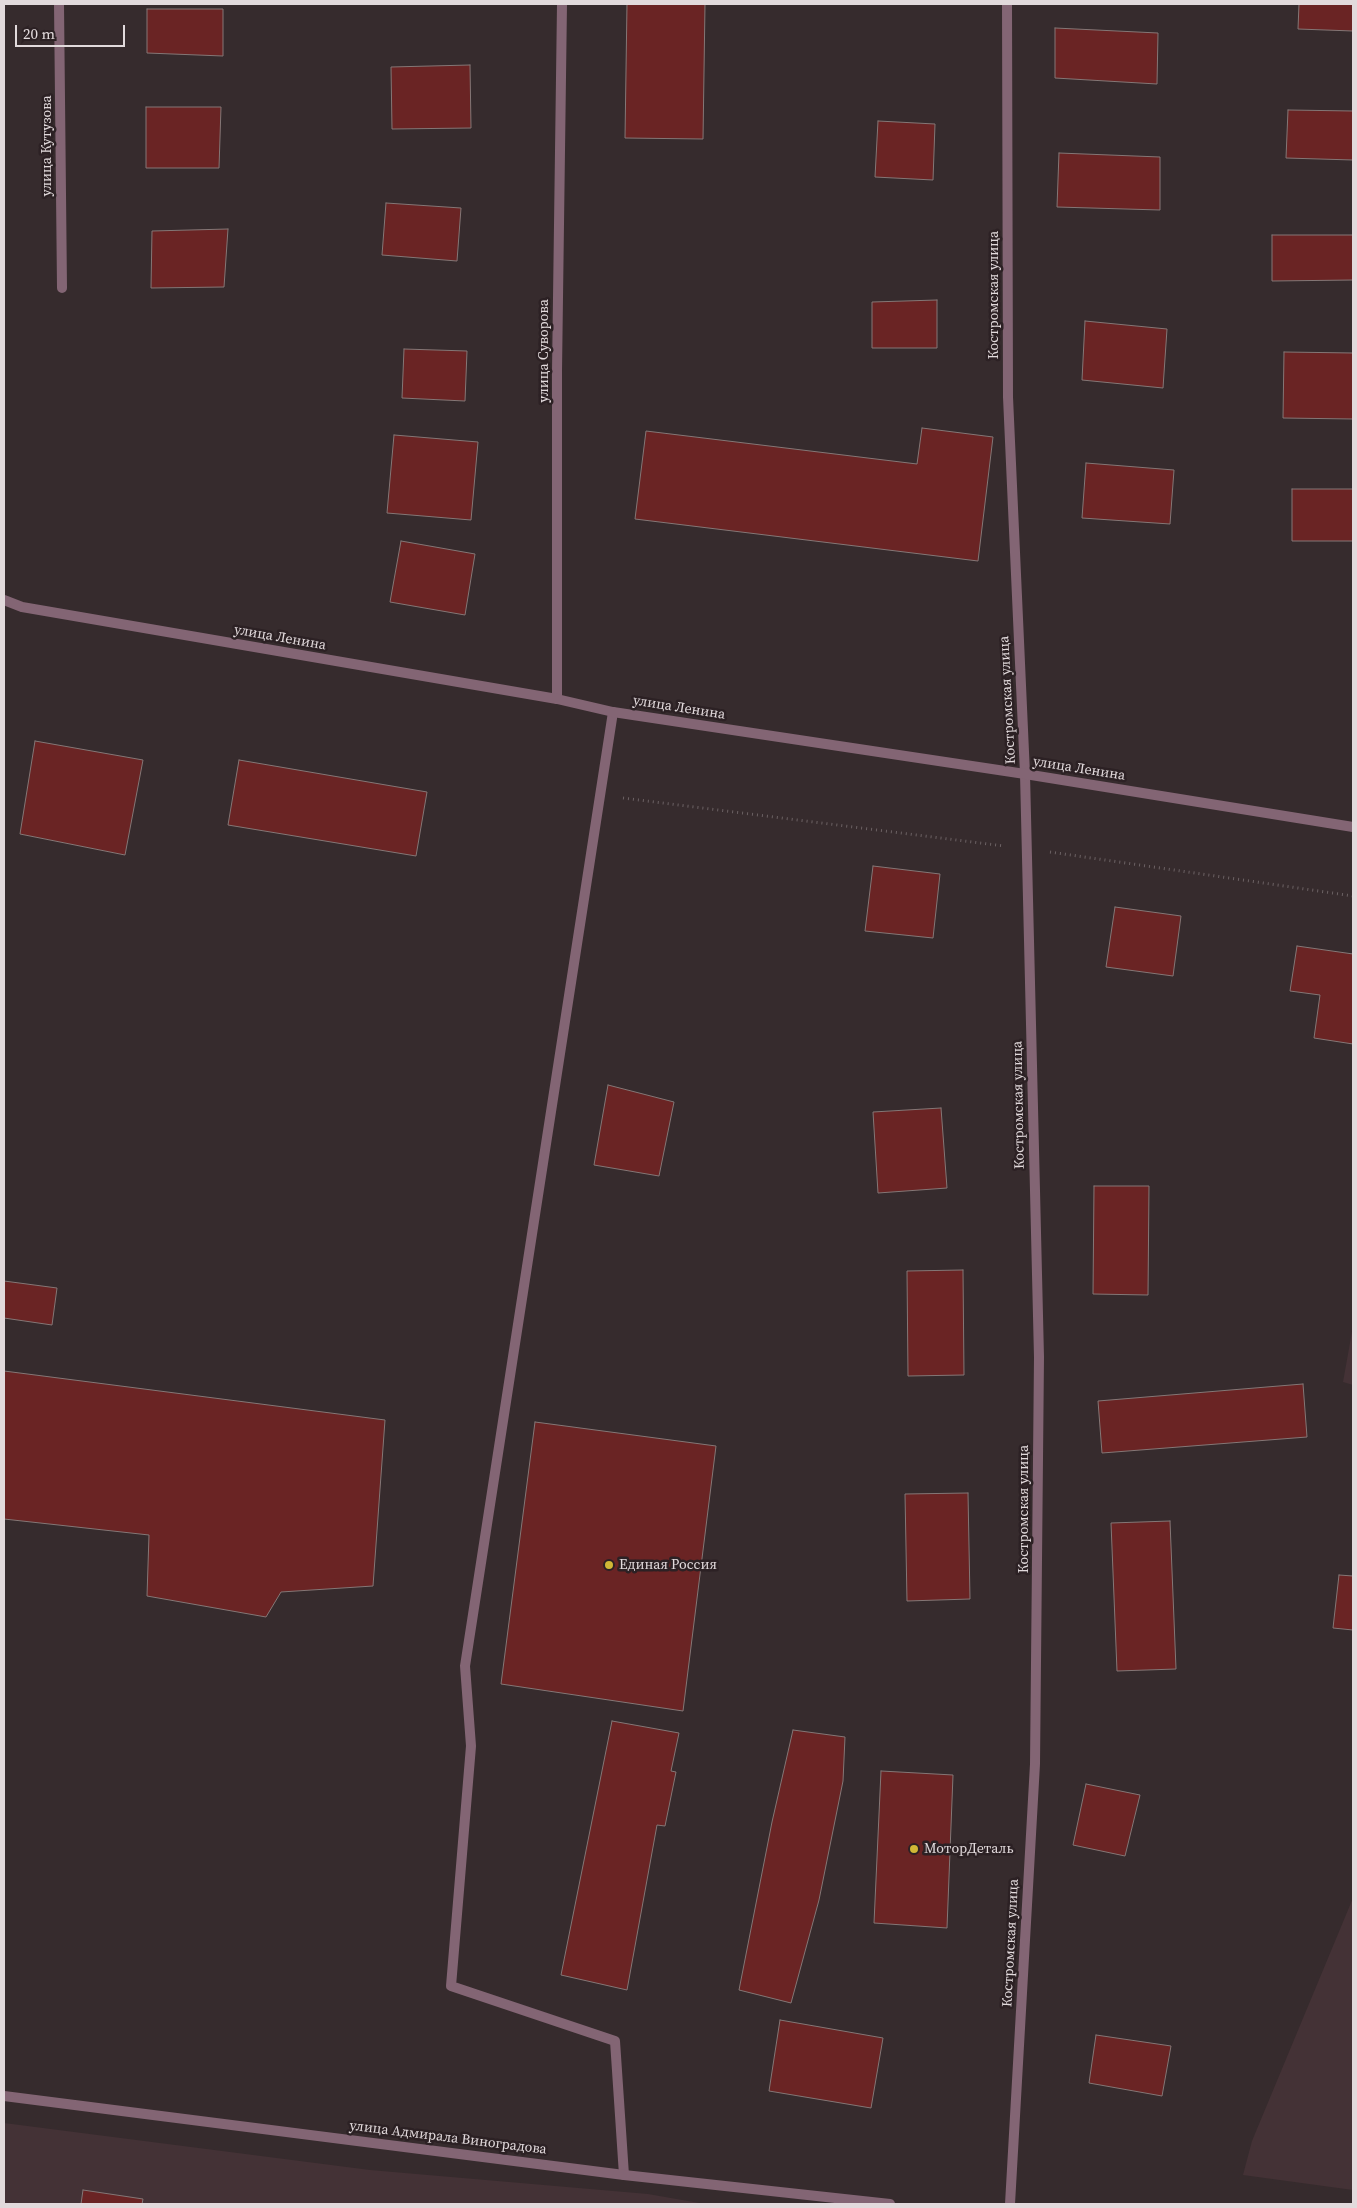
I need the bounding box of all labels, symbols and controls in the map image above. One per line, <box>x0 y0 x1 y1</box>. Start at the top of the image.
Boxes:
scale bar <box>18 15 128 47</box>
text: 20 m <box>23 23 55 44</box>
street label: улица Кутузова <box>39 95 55 197</box>
street label: Костромская улица <box>986 231 1002 359</box>
street label: улица Суворова <box>536 299 552 403</box>
street label: улица Ленина <box>233 622 327 654</box>
street label: Костромская улица <box>996 635 1020 765</box>
street label: улица Ленина <box>632 692 726 724</box>
street label: улица Ленина <box>1032 753 1126 785</box>
street label: Костромская улица <box>1009 1041 1029 1169</box>
street label: Костромская улица <box>1016 1445 1032 1573</box>
place label: Единая Россия <box>619 1557 717 1573</box>
marker: Единая Россия <box>603 1559 615 1571</box>
place label: МоторДеталь <box>924 1841 1013 1857</box>
marker: МоторДеталь <box>908 1843 920 1855</box>
street label: Костромская улица <box>999 1878 1023 2008</box>
street label: улица Адмирала Виноградова <box>348 2118 548 2158</box>

